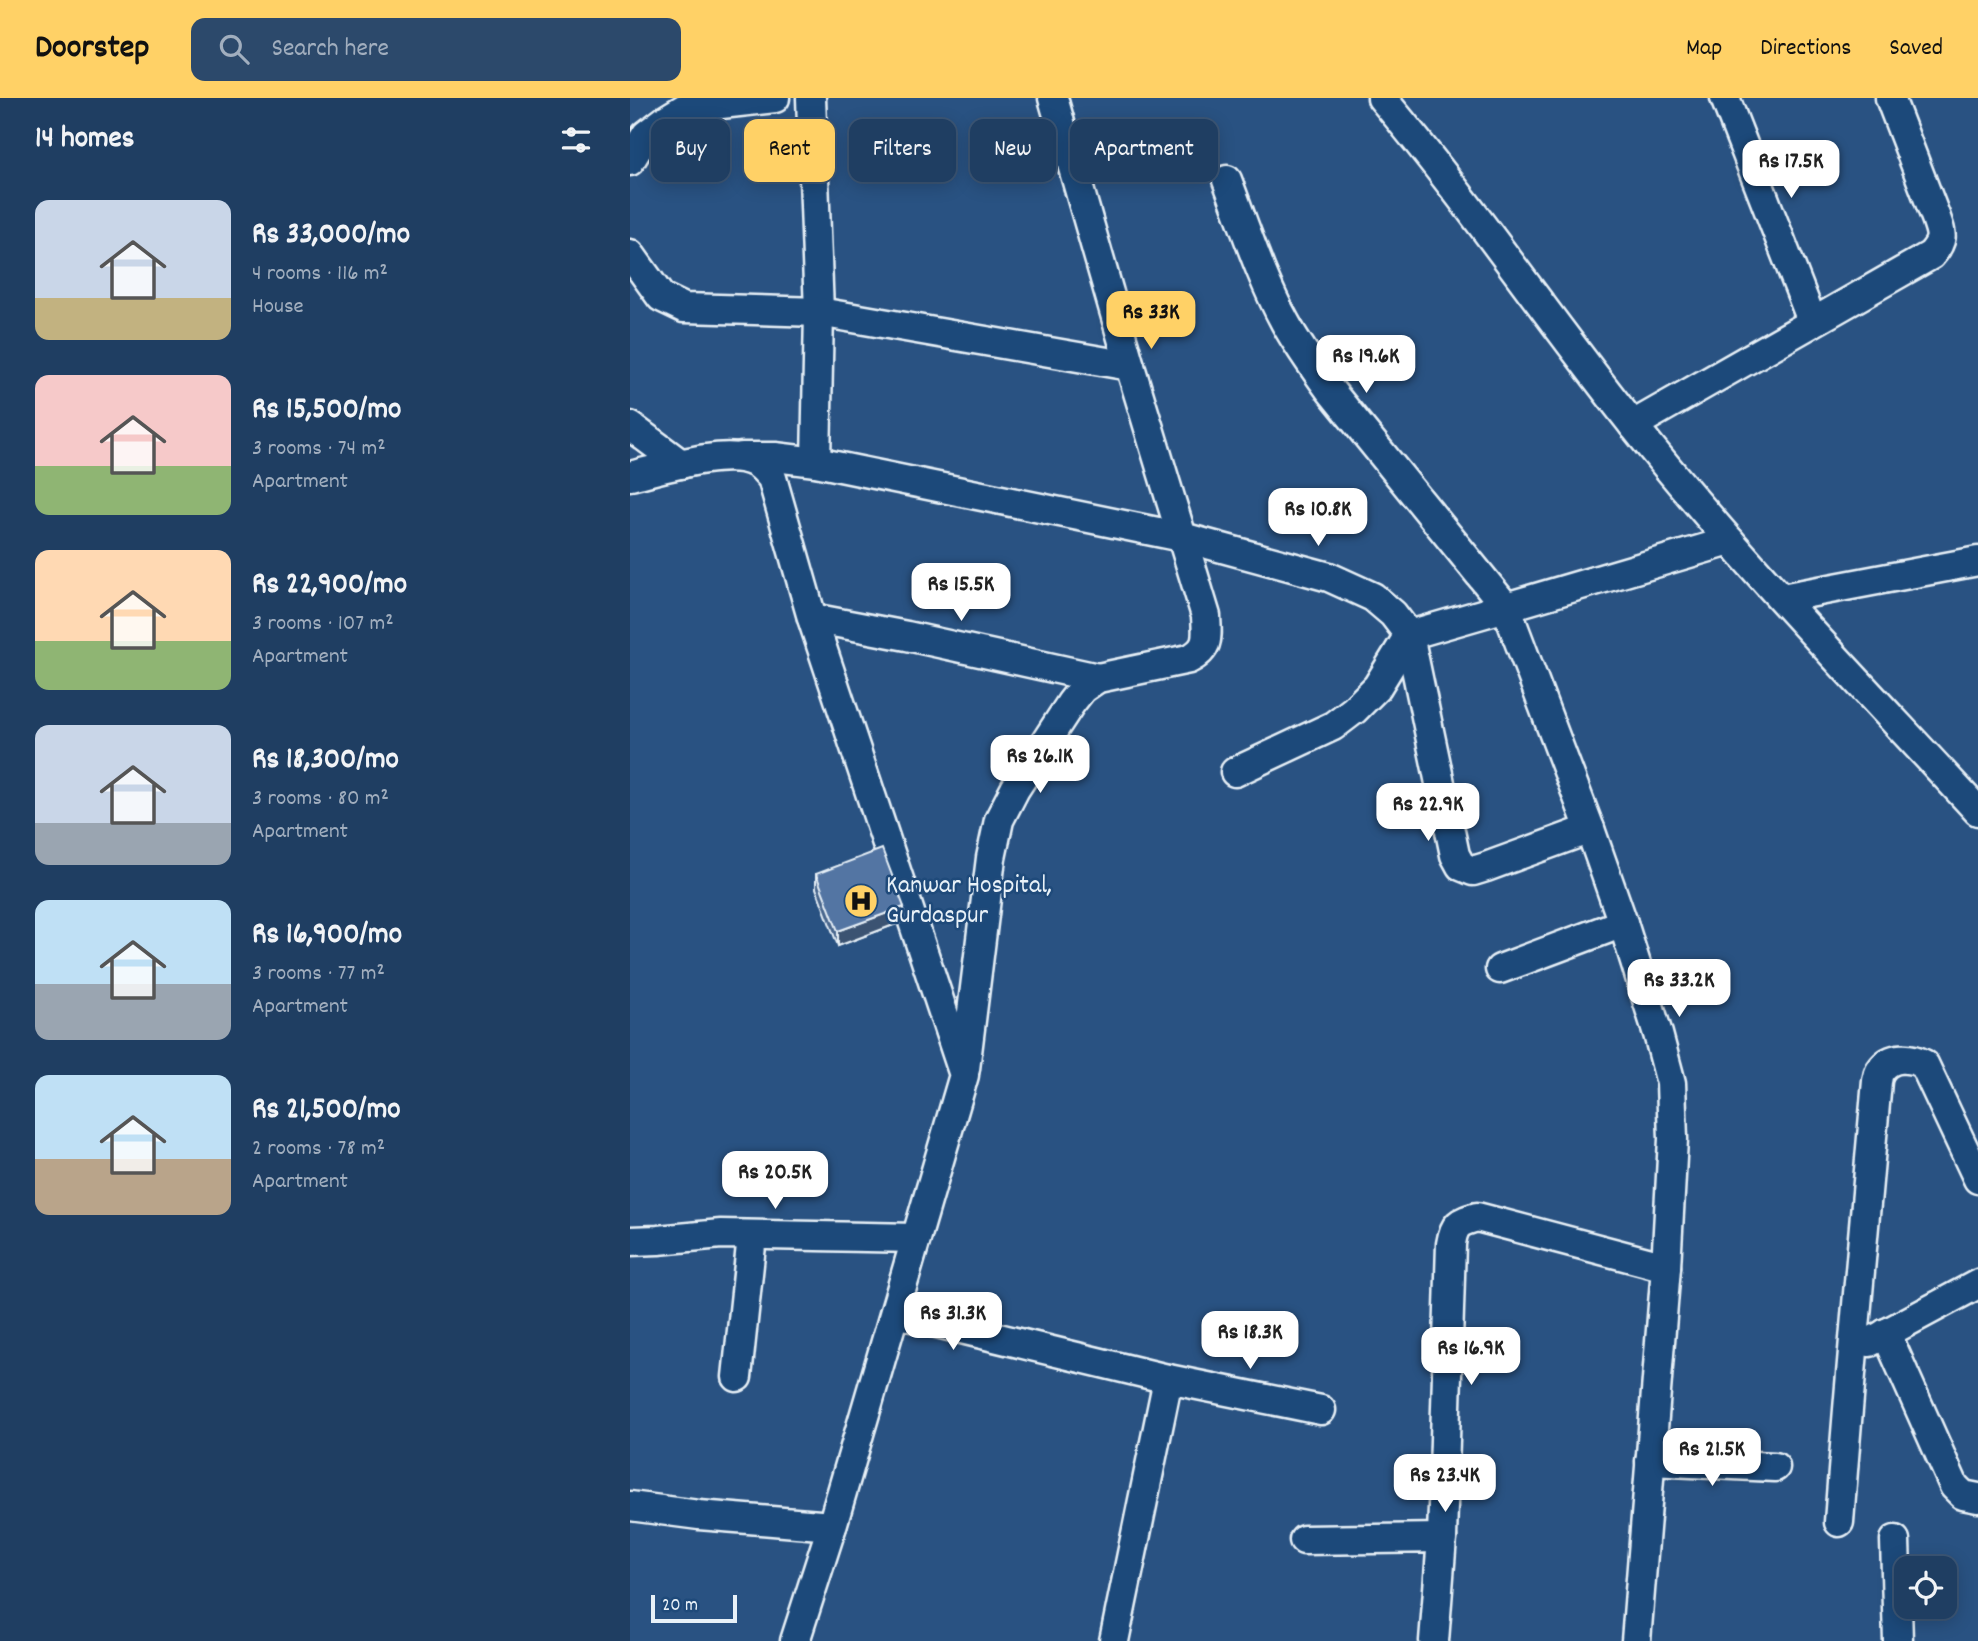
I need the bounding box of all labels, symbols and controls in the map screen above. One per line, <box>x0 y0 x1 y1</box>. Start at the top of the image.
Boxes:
search box <box>191 18 681 81</box>
text: Doorstep <box>35 26 149 73</box>
icon: search <box>215 30 253 68</box>
text: Search here <box>271 31 389 68</box>
text: Map <box>1686 32 1722 66</box>
text: Directions <box>1760 32 1851 66</box>
text: Saved <box>1889 32 1943 66</box>
text: 14 homes <box>35 119 134 162</box>
chip: Buy <box>651 119 730 182</box>
chip: Rent <box>744 119 835 182</box>
chip: Filters <box>849 119 956 182</box>
chip: New <box>970 119 1056 182</box>
chip: Apartment <box>1070 119 1218 182</box>
icon: filters <box>557 121 595 159</box>
pin: Rs 17.5K <box>1719 140 1863 200</box>
text: Rs 17.5K <box>1758 146 1824 179</box>
text: Rs 33,000/mo <box>252 215 410 258</box>
icon: home <box>91 228 175 312</box>
text: 4 rooms · 116 m² <box>252 258 388 291</box>
text: House <box>252 291 304 324</box>
pin: Rs 33K <box>1094 292 1208 351</box>
text: Rs 33K <box>1122 297 1180 330</box>
pin: Rs 19.6K <box>1294 336 1438 395</box>
text: Rs 19.6K <box>1332 341 1400 374</box>
text: Rs 15,500/mo <box>252 390 401 433</box>
icon: home <box>91 403 175 487</box>
text: 3 rooms · 74 m² <box>252 433 386 466</box>
text: Apartment <box>252 466 348 499</box>
pin: Rs 10.8K <box>1246 489 1390 548</box>
text: Rs 10.8K <box>1284 494 1352 527</box>
pin: Rs 15.5K <box>889 564 1033 623</box>
text: Rs 22,900/mo <box>252 565 407 608</box>
text: Rs 15.5K <box>928 569 994 602</box>
icon: home <box>91 578 175 662</box>
text: 3 rooms · 107 m² <box>252 608 394 641</box>
text: Apartment <box>252 641 348 674</box>
pin: Rs 26.1K <box>968 736 1112 795</box>
text: Rs 18,300/mo <box>252 740 399 783</box>
text: Rs 26.1K <box>1007 741 1073 774</box>
icon: home <box>91 753 175 837</box>
text: 3 rooms · 80 m² <box>252 783 389 816</box>
pin: Rs 22.9K <box>1356 784 1500 843</box>
text: Rs 22.9K <box>1392 789 1464 822</box>
text: Apartment <box>252 816 348 849</box>
place label: Kanwar Hospital, Gurdaspur <box>886 868 1052 935</box>
hospital icon: Kanwar Hospital, Gurdaspur <box>842 882 880 920</box>
text: Rs 16,900/mo <box>252 915 402 958</box>
icon: home <box>91 928 175 1012</box>
text: 3 rooms · 77 m² <box>252 958 385 991</box>
pin: Rs 33.2K <box>1607 960 1751 1019</box>
text: Rs 33.2K <box>1643 965 1715 998</box>
text: Apartment <box>252 991 348 1024</box>
text: Rs 21,500/mo <box>252 1090 401 1133</box>
icon: home <box>91 1103 175 1187</box>
text: 2 rooms · 78 m² <box>252 1133 385 1166</box>
pin: Rs 20.5K <box>703 1152 847 1211</box>
text: Rs 20.5K <box>738 1157 812 1190</box>
text: Apartment <box>252 1166 348 1199</box>
pin: Rs 31.3K <box>881 1292 1025 1352</box>
text: Rs 31.3K <box>920 1298 986 1331</box>
pin: Rs 18.3K <box>1178 1312 1322 1371</box>
text: Rs 18.3K <box>1217 1317 1283 1350</box>
pin: Rs 16.9K <box>1399 1328 1543 1387</box>
text: Rs 16.9K <box>1437 1333 1505 1366</box>
pin: Rs 21.5K <box>1640 1428 1784 1488</box>
text: Rs 21.5K <box>1679 1434 1745 1467</box>
pin: Rs 23.4K <box>1373 1454 1517 1514</box>
text: Rs 23.4K <box>1410 1460 1480 1493</box>
map controls <box>1894 1556 1957 1619</box>
button: locate <box>1894 1556 1957 1619</box>
scale bar <box>651 1592 737 1624</box>
text: 20 m <box>662 1593 698 1620</box>

